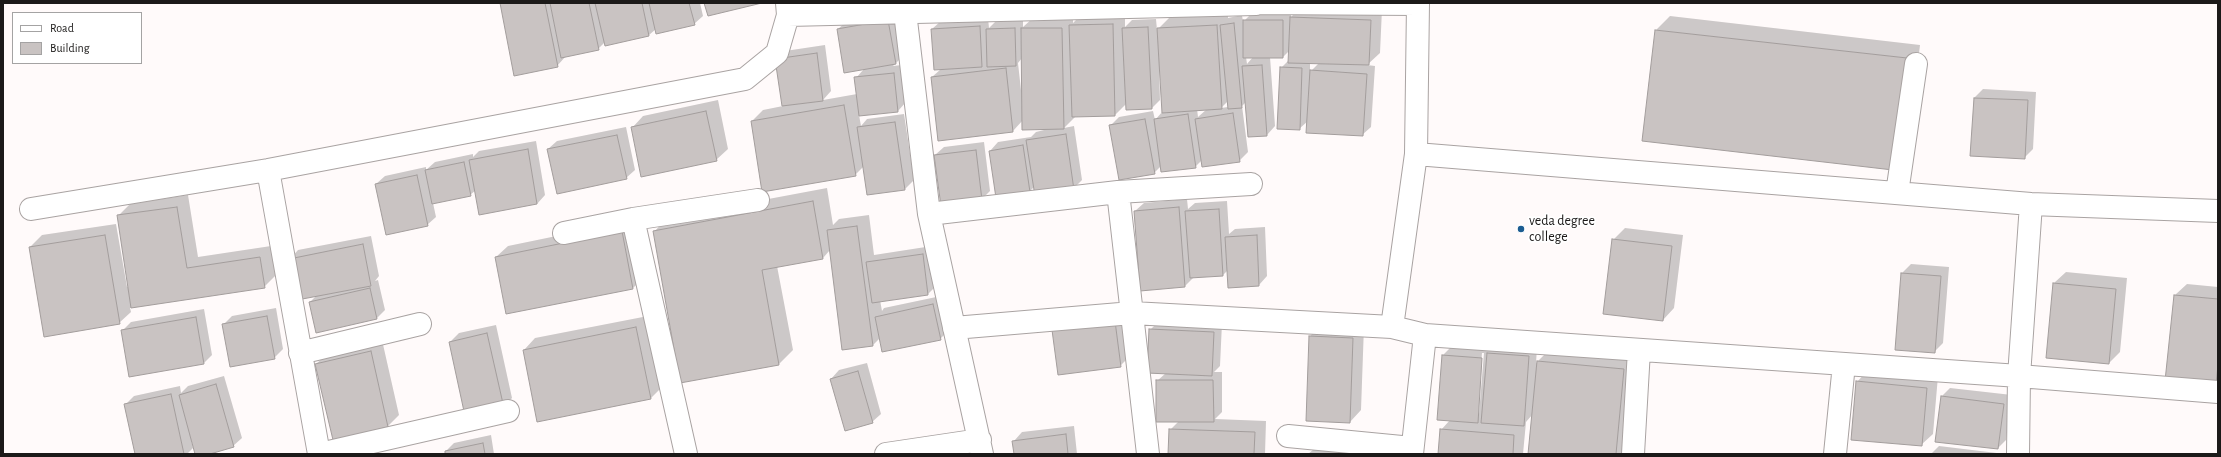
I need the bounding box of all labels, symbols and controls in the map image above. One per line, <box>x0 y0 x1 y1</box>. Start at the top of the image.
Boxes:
legend <box>12 12 142 64</box>
text: Road <box>50 22 74 34</box>
text: Building <box>50 42 90 54</box>
place label: veda degree college <box>1529 213 1595 246</box>
marker: veda degree college <box>1516 224 1526 234</box>

